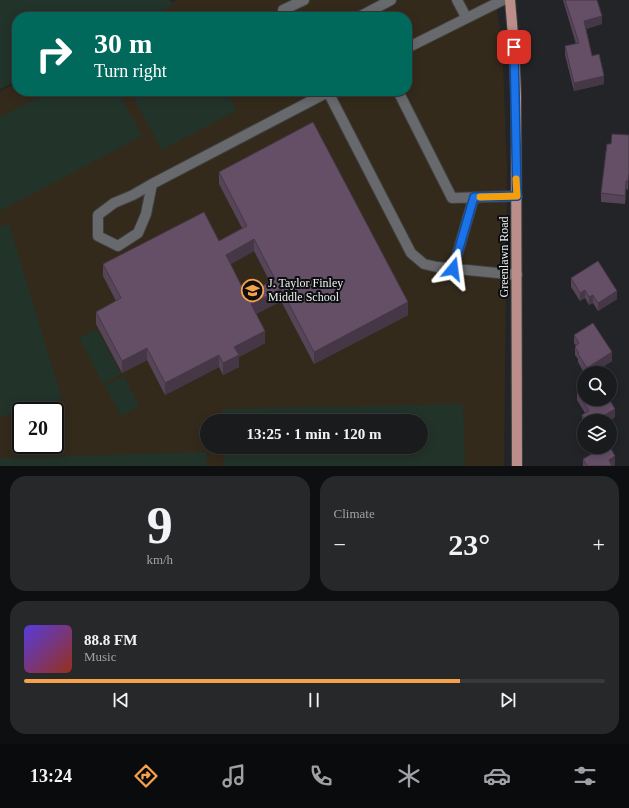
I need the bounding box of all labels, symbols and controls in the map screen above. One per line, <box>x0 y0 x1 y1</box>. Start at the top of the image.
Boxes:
icon: right <box>28 28 80 80</box>
text: 30 m <box>94 28 152 59</box>
pin <box>497 30 531 64</box>
icon: arrive <box>503 36 525 58</box>
text: Turn right <box>94 61 167 81</box>
street label: Greenlawn Road <box>497 217 511 297</box>
position arrow <box>432 248 474 290</box>
place label: J. Taylor Finley Middle School <box>268 276 343 304</box>
school or university icon: J. Taylor Finley Middle School <box>240 277 266 303</box>
map controls <box>577 366 617 454</box>
button: search <box>577 366 617 406</box>
speed limit sign: 20 <box>12 402 64 454</box>
button: layers <box>577 414 617 454</box>
text: 13:25 · 1 min · 120 m <box>247 426 382 442</box>
text: 9 <box>147 497 173 554</box>
text: Climate <box>334 506 375 521</box>
text: 23° <box>448 528 490 561</box>
text: − <box>334 532 346 557</box>
text: + <box>593 532 605 557</box>
text: km/h <box>146 552 173 567</box>
text: 88.8 FM <box>84 632 137 648</box>
text: Music <box>84 649 117 664</box>
icon: previous <box>110 689 132 711</box>
icon: pause <box>303 689 325 711</box>
icon: next <box>497 689 519 711</box>
icon: directions <box>132 762 160 790</box>
icon: music <box>220 762 248 790</box>
icon: phone <box>307 762 335 790</box>
icon: climate <box>395 762 423 790</box>
icon: car <box>483 762 511 790</box>
icon: filters <box>571 762 599 790</box>
text: 13:24 <box>30 766 72 786</box>

